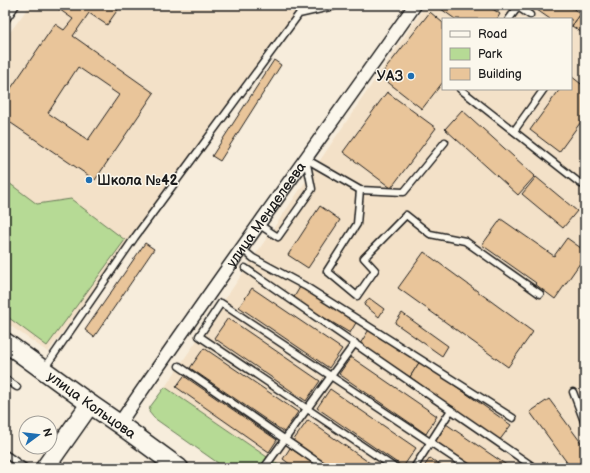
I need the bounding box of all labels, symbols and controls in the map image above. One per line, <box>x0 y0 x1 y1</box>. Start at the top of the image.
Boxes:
legend <box>442 18 572 90</box>
text: Road <box>478 27 507 42</box>
text: Park <box>478 47 502 62</box>
text: Building <box>478 67 522 82</box>
place label: УАЗ <box>377 68 403 85</box>
marker: УАЗ <box>406 71 416 81</box>
street label: улица Менделеева <box>223 158 310 271</box>
place label: Школа №42 <box>97 172 178 189</box>
marker: Школа №42 <box>84 175 94 185</box>
street label: улица Кольцова <box>44 368 140 443</box>
north arrow <box>18 415 58 455</box>
text: N <box>40 427 55 438</box>

